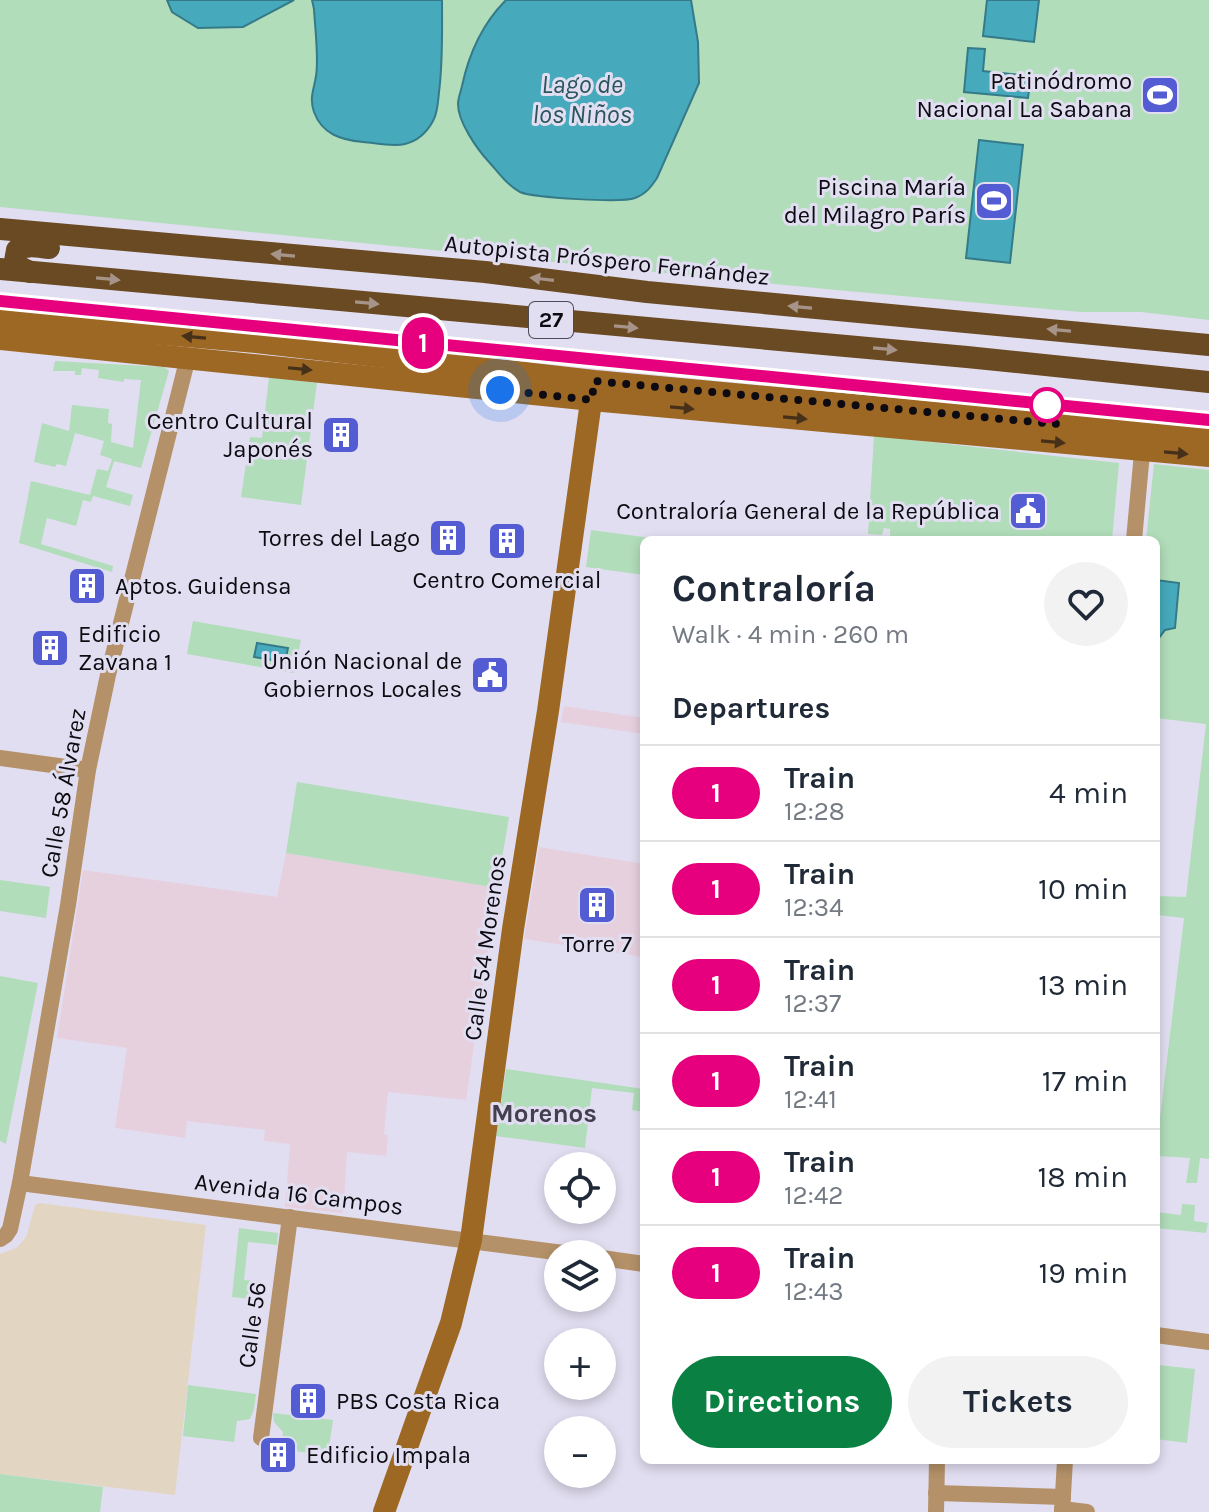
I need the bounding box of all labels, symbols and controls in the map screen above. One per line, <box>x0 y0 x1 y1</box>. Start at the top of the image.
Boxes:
place label: Patinódromo Nacional La Sabana <box>917 67 1132 123</box>
water label: Lago de los Niños <box>532 69 632 130</box>
sports icon: Patinódromo Nacional La Sabana <box>1139 74 1181 116</box>
place label: Piscina María del Milagro París <box>784 173 966 229</box>
sports icon: Piscina María del Milagro París <box>973 180 1015 222</box>
street label: Autopista Próspero Fernández <box>443 229 771 291</box>
one-way arrow <box>270 248 295 261</box>
one-way arrow <box>529 272 554 285</box>
one-way arrow <box>96 273 121 286</box>
one-way arrow <box>355 297 380 310</box>
one-way arrow <box>787 300 812 313</box>
road number: 27 <box>529 302 573 338</box>
line badge: 1 <box>397 317 449 369</box>
one-way arrow <box>614 320 639 333</box>
one-way arrow <box>1046 324 1071 337</box>
text: 1 <box>418 326 428 359</box>
one-way arrow <box>181 330 206 343</box>
one-way arrow <box>873 343 898 356</box>
one-way arrow <box>288 363 313 376</box>
your location <box>480 370 520 410</box>
unlabelled marker <box>1030 388 1064 422</box>
one-way arrow <box>670 401 695 414</box>
place label: Centro Cultural Japonés <box>147 407 313 463</box>
one-way arrow <box>782 412 807 425</box>
building icon: Centro Cultural Japonés <box>320 414 362 456</box>
one-way arrow <box>1041 435 1066 448</box>
one-way arrow <box>1164 447 1189 460</box>
public building icon: Contraloría General de la República <box>1007 490 1049 532</box>
place label: Contraloría General de la República <box>616 497 1000 525</box>
building icon: Torres del Lago <box>427 517 469 559</box>
building icon: Centro Comercial <box>486 520 528 562</box>
place label: Torres del Lago <box>259 524 420 552</box>
button: heart <box>1044 562 1128 646</box>
building icon: Aptos. Guidensa <box>66 565 108 607</box>
place label: Centro Comercial <box>413 566 601 594</box>
text: Contraloría <box>672 566 876 611</box>
place label: Aptos. Guidensa <box>115 572 292 600</box>
text: Walk · 4 min · 260 m <box>672 619 909 650</box>
place label: Edificio Zavana 1 <box>78 620 172 676</box>
building icon: Edificio Zavana 1 <box>29 627 71 669</box>
place label: Unión Nacional de Gobiernos Locales <box>262 647 462 703</box>
public building icon: Unión Nacional de Gobiernos Locales <box>469 654 511 696</box>
text: Departures <box>672 690 830 726</box>
street label: Calle 58 Álvarez <box>33 706 92 880</box>
text: Train <box>784 760 855 796</box>
text: 4 min <box>1049 775 1128 811</box>
text: 1 <box>711 776 721 809</box>
text: 12:28 <box>784 796 845 827</box>
street label: Calle 54 Morenos <box>458 854 512 1042</box>
text: Train <box>784 856 855 892</box>
text: 10 min <box>1038 871 1128 907</box>
text: 1 <box>711 872 721 905</box>
building icon: Torre 7 <box>576 884 618 926</box>
text: 12:34 <box>784 892 844 923</box>
place label: Torre 7 <box>562 930 632 958</box>
text: Train <box>784 952 855 988</box>
text: 13 min <box>1038 967 1128 1003</box>
text: 1 <box>711 968 721 1001</box>
text: 12:37 <box>784 988 841 1019</box>
text: Train <box>784 1048 855 1084</box>
text: 17 min <box>1042 1063 1128 1099</box>
text: 1 <box>711 1064 721 1097</box>
text: 12:41 <box>784 1084 837 1115</box>
district label: Morenos <box>491 1098 597 1129</box>
text: Train <box>784 1144 855 1180</box>
map controls <box>544 1152 616 1488</box>
button: locate <box>544 1152 616 1224</box>
text: 18 min <box>1037 1159 1128 1195</box>
text: 1 <box>711 1160 721 1193</box>
street label: Avenida 16 Campos <box>193 1167 405 1221</box>
text: 12:42 <box>784 1180 843 1211</box>
button: layers <box>544 1240 616 1312</box>
text: Train <box>784 1240 855 1276</box>
text: 19 min <box>1038 1255 1128 1291</box>
text: 1 <box>711 1256 721 1289</box>
text: 12:43 <box>784 1276 844 1307</box>
street label: Calle 56 <box>232 1280 272 1370</box>
button: + <box>544 1328 616 1400</box>
button: Directions <box>672 1356 892 1448</box>
button: Tickets <box>908 1356 1128 1448</box>
building icon: PBS Costa Rica <box>287 1380 329 1422</box>
place label: PBS Costa Rica <box>336 1387 500 1415</box>
button: − <box>544 1416 616 1488</box>
building icon: Edificio Impala <box>257 1434 299 1476</box>
place label: Edificio Impala <box>306 1441 471 1469</box>

